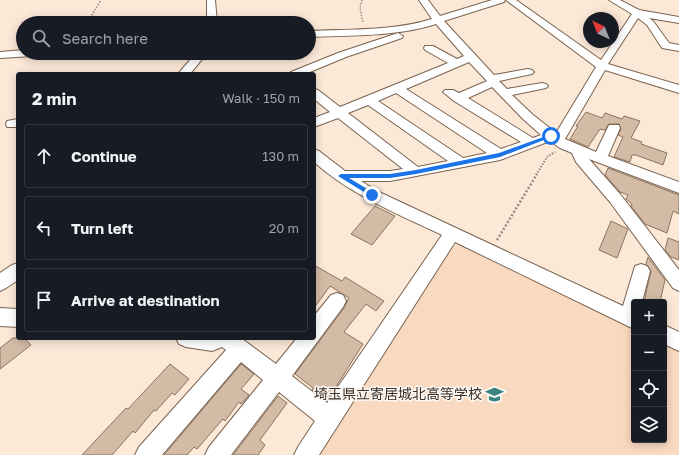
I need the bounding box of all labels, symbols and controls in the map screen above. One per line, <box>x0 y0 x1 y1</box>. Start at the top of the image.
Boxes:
north arrow <box>583 12 619 48</box>
search box <box>16 16 316 60</box>
icon: search <box>30 27 52 49</box>
text: Search here <box>62 29 148 47</box>
text: 2 min <box>32 88 76 109</box>
text: Walk · 150 m <box>222 90 300 106</box>
route start <box>542 127 560 145</box>
icon: ahead <box>33 145 55 167</box>
text: Continue <box>71 147 137 165</box>
text: 130 m <box>262 148 299 164</box>
route end <box>363 186 381 204</box>
icon: left <box>33 217 55 239</box>
text: Turn left <box>71 219 133 237</box>
text: 20 m <box>269 220 299 236</box>
icon: arrive <box>33 289 55 311</box>
text: Arrive at destination <box>71 291 220 309</box>
map controls <box>631 299 667 443</box>
button: + <box>631 299 667 335</box>
button: − <box>631 335 667 371</box>
button: locate <box>631 371 667 407</box>
school or university icon: 埼玉県立寄居城北高等学校 <box>485 384 505 404</box>
place label: 埼玉県立寄居城北高等学校 <box>314 385 482 402</box>
button: layers <box>631 407 667 443</box>

